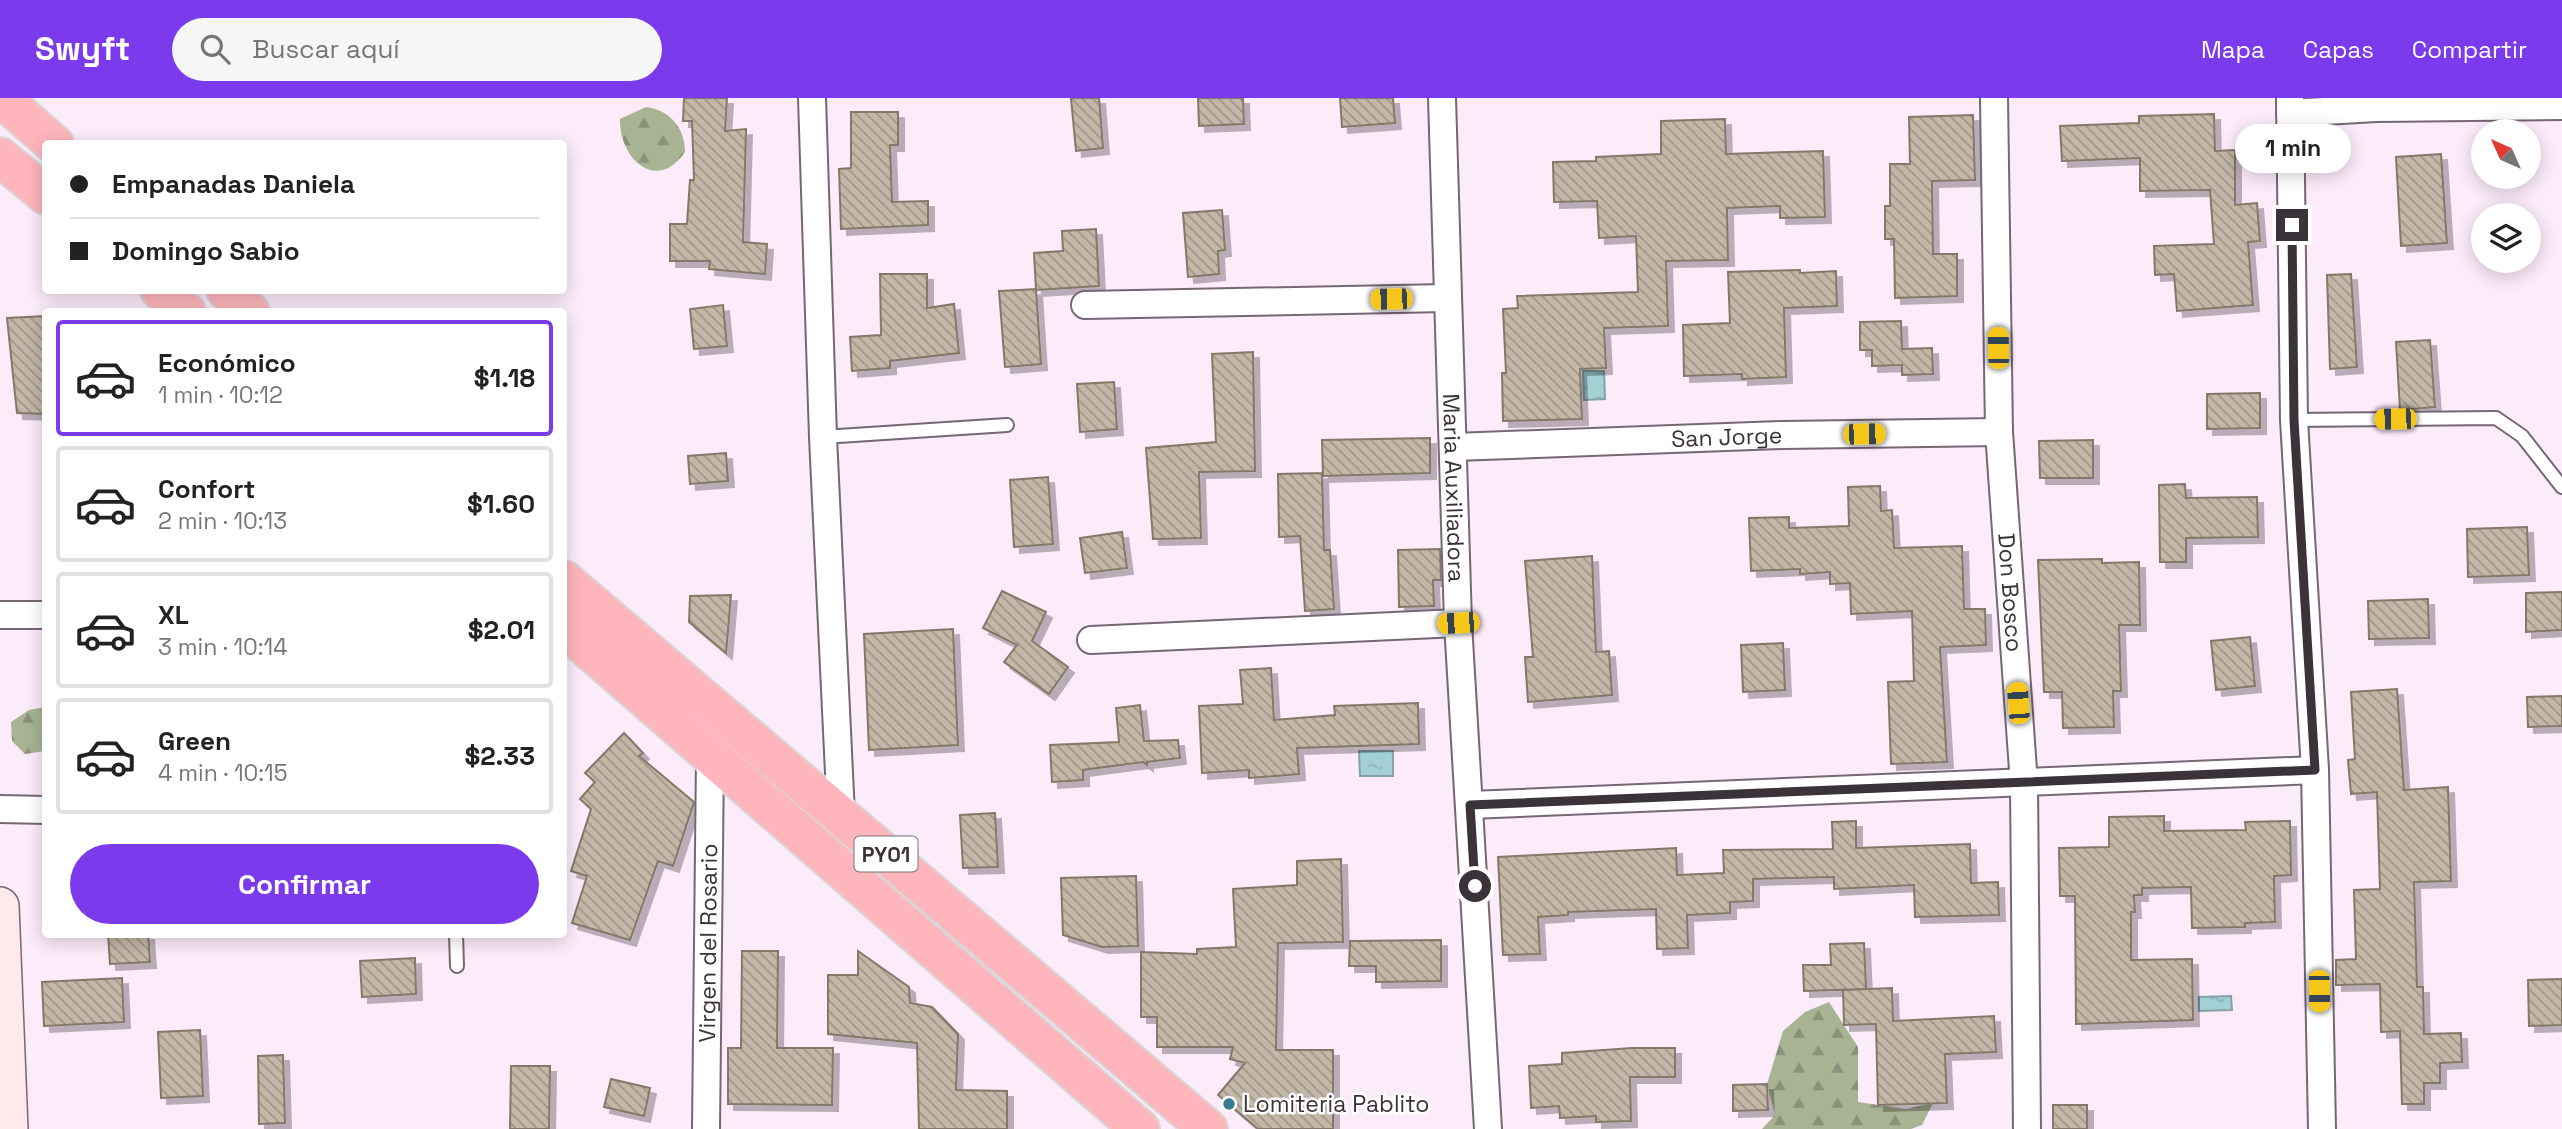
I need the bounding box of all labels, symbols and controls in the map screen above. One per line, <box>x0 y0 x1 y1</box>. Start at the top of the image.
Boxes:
search box <box>172 18 662 81</box>
text: Swyft <box>35 28 130 70</box>
icon: search <box>196 30 234 68</box>
text: Buscar aquí <box>252 32 400 66</box>
text: Mapa <box>2201 34 2265 65</box>
text: Capas <box>2303 34 2374 65</box>
text: Compartir <box>2412 34 2527 65</box>
north arrow <box>2471 119 2541 189</box>
map controls <box>2471 119 2541 273</box>
callout: 1 min <box>2234 123 2350 172</box>
text: 1 min <box>2265 133 2321 163</box>
text: Empanadas Daniela <box>112 167 355 201</box>
button: layers <box>2471 203 2541 273</box>
route end <box>2276 209 2308 241</box>
text: Domingo Sabio <box>112 234 300 268</box>
car <box>1370 288 1413 310</box>
car <box>1988 327 2009 369</box>
text: Económico <box>158 346 296 380</box>
icon: car <box>74 347 137 410</box>
text: $1.18 <box>474 361 535 395</box>
text: 1 min · 10:12 <box>158 380 283 410</box>
street label: Maria Auxiliadora <box>1436 393 1472 583</box>
car <box>2374 408 2417 430</box>
street label: San Jorge <box>1671 420 1783 454</box>
car <box>1843 423 1886 445</box>
text: Confort <box>158 472 255 506</box>
icon: car <box>74 473 137 536</box>
text: $1.60 <box>467 487 535 521</box>
text: 2 min · 10:13 <box>158 506 287 536</box>
street label: Don Bosco <box>1991 532 2030 653</box>
text: XL <box>158 598 189 632</box>
icon: car <box>74 599 137 662</box>
car <box>1437 611 1480 635</box>
text: $2.01 <box>468 613 535 647</box>
text: 3 min · 10:14 <box>158 632 288 662</box>
car <box>2007 681 2030 725</box>
text: Green <box>158 724 231 758</box>
icon: car <box>74 725 137 788</box>
text: $2.33 <box>464 739 535 773</box>
text: 4 min · 10:15 <box>158 758 288 788</box>
road number: PY01 <box>854 836 917 872</box>
street label: Virgen del Rosario <box>692 843 724 1043</box>
button: Confirmar <box>70 844 539 924</box>
route start <box>1459 870 1491 902</box>
car <box>2309 970 2330 1012</box>
place label: Lomiteria Pablito <box>1243 1089 1430 1119</box>
marker: Lomiteria Pablito <box>1221 1096 1237 1112</box>

